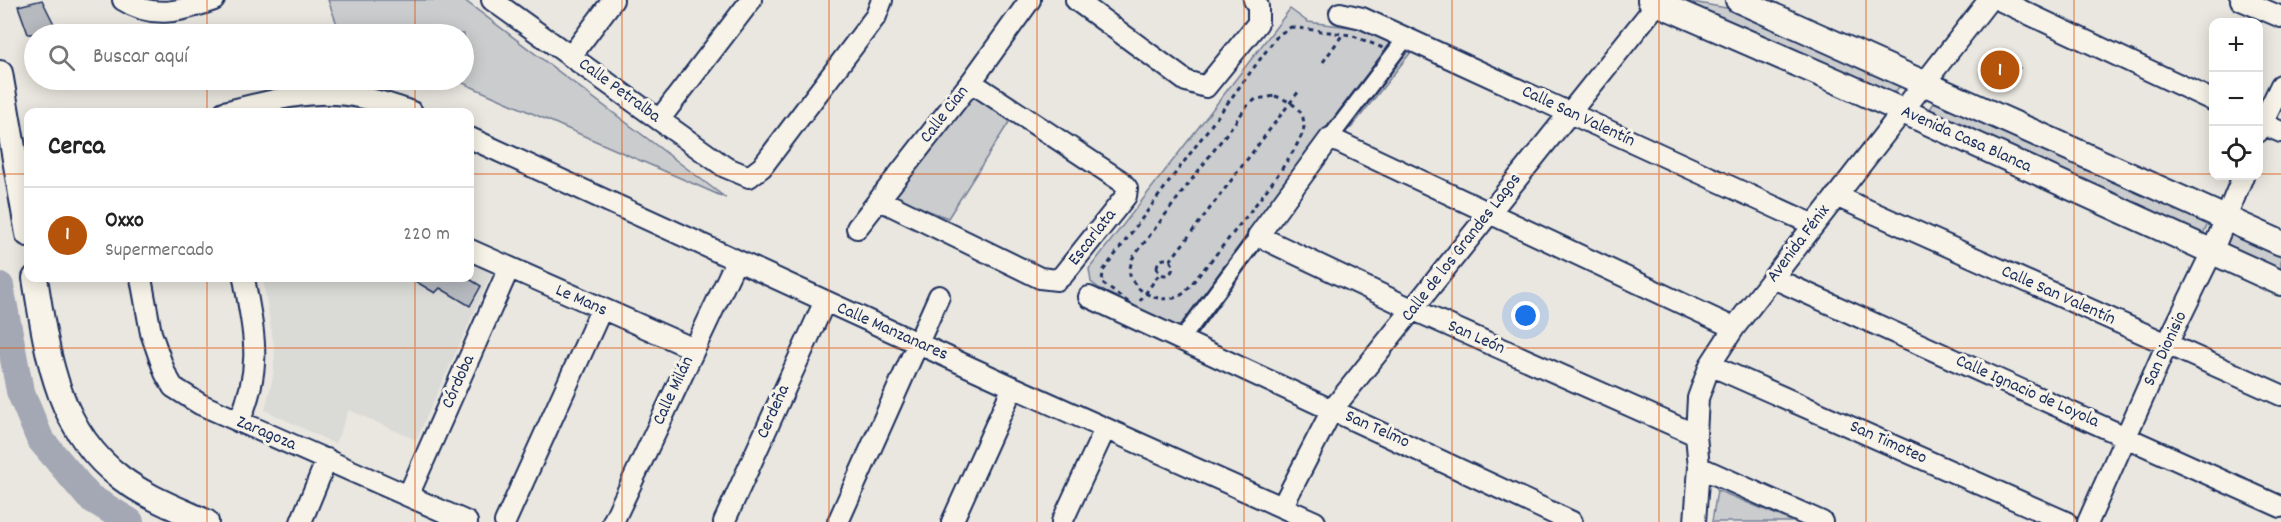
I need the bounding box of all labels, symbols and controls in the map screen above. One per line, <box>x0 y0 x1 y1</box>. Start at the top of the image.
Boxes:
map controls <box>2209 18 2263 180</box>
button: + <box>2209 18 2263 72</box>
search box <box>24 24 474 90</box>
icon: search <box>45 41 78 74</box>
text: Buscar aquí <box>93 42 188 73</box>
pin: 1 <box>1980 48 2020 92</box>
street label: Calle Petralba <box>573 53 666 130</box>
button: − <box>2209 72 2263 126</box>
street label: Calle San Valentín <box>1517 80 1639 154</box>
street label: Calle Cian <box>915 81 975 149</box>
street label: Avenida Casa Blanca <box>1897 100 2036 180</box>
button: locate <box>2209 126 2263 180</box>
text: Cerca <box>48 129 105 166</box>
street label: Calle de los Grandes Lagos <box>1396 168 1528 328</box>
street label: Avenida Fénix <box>1761 200 1837 288</box>
street label: Escarlata <box>1063 204 1123 272</box>
text: Oxxo <box>105 206 144 237</box>
text: 1 <box>65 221 70 249</box>
text: 220 m <box>403 221 450 249</box>
text: Supermercado <box>105 237 214 265</box>
street label: Calle San Valentín <box>1997 260 2119 332</box>
street label: Le Mans <box>551 279 611 323</box>
street label: Calle Manzanares <box>832 296 952 368</box>
your location <box>1511 301 1540 330</box>
street label: San Dionisio <box>2138 308 2194 390</box>
street label: San León <box>1443 314 1509 362</box>
street label: Calle Ignacio de Loyola <box>1951 349 2103 435</box>
street label: Córdoba <box>436 351 482 413</box>
street label: Calle Milán <box>647 352 701 430</box>
street label: Cerdeña <box>751 381 797 443</box>
street label: San Telmo <box>1341 405 1413 455</box>
street label: Zaragoza <box>232 410 300 458</box>
street label: San Timoteo <box>1845 415 1931 471</box>

